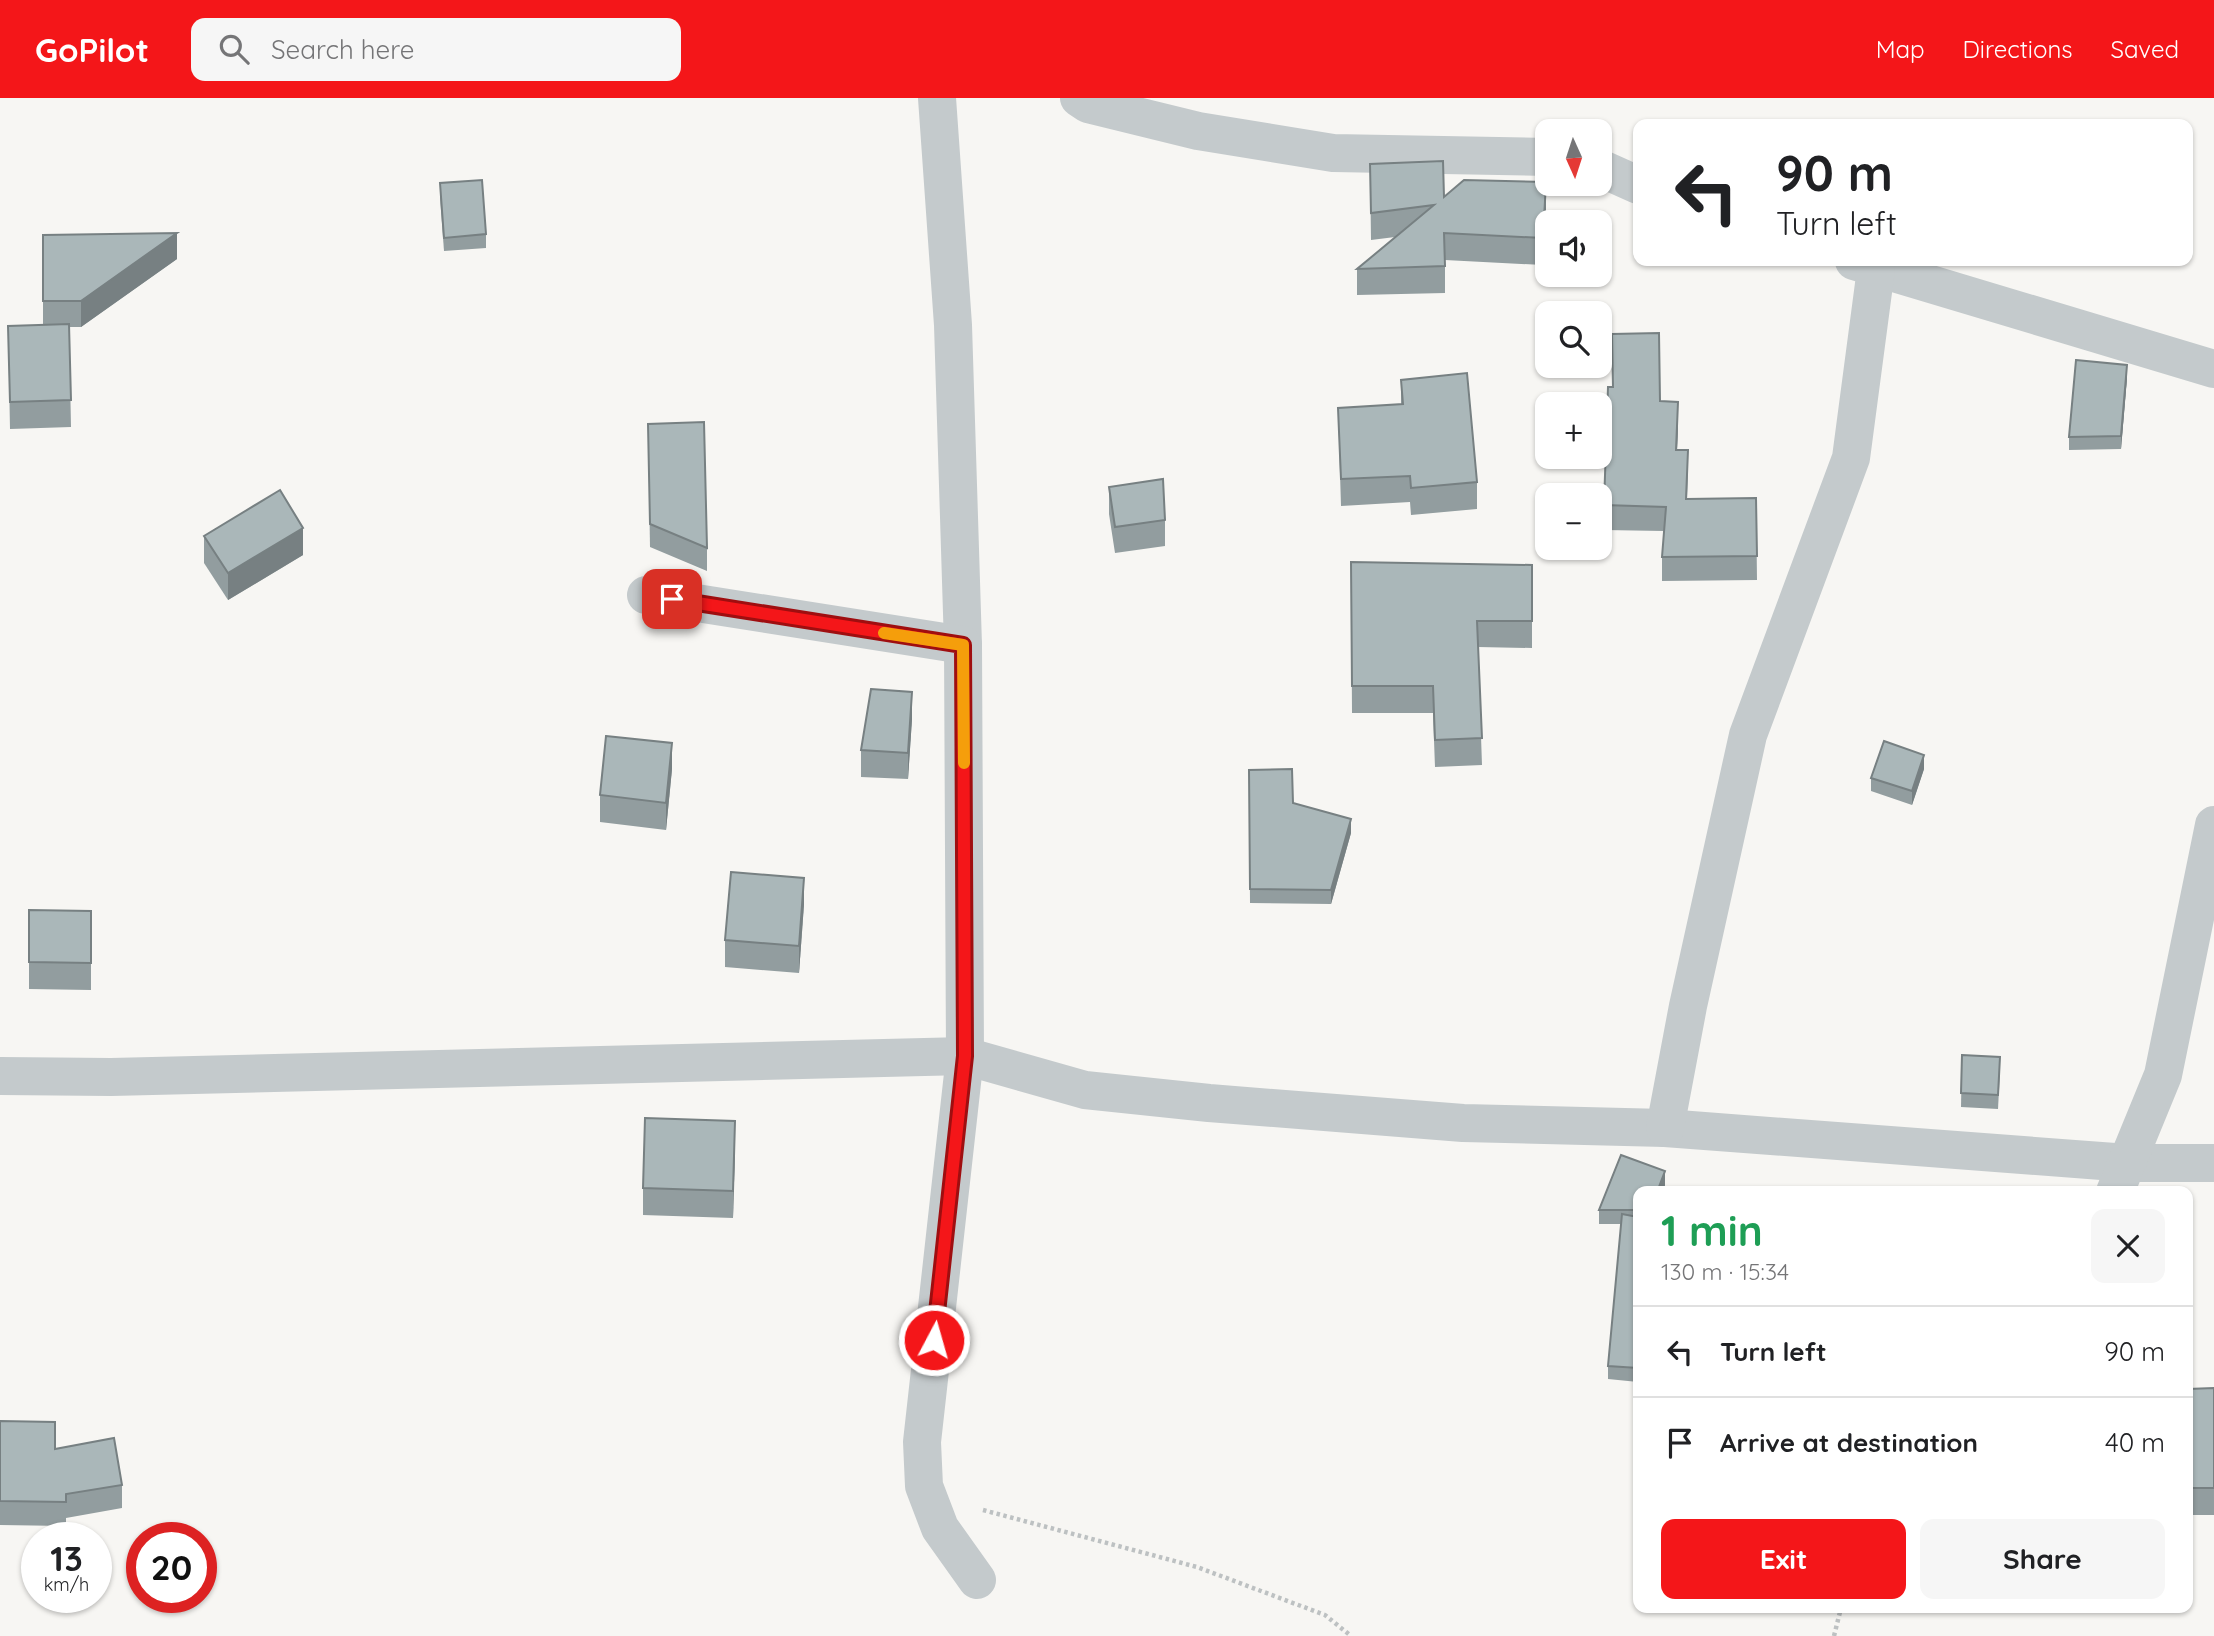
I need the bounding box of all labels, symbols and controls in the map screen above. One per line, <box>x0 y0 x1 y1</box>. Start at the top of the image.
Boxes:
search box <box>191 18 681 81</box>
text: GoPilot <box>35 29 149 70</box>
icon: search <box>215 30 253 68</box>
text: Search here <box>271 33 414 66</box>
text: Map <box>1876 34 1925 64</box>
text: Directions <box>1963 34 2073 64</box>
text: Saved <box>2111 34 2179 64</box>
north arrow <box>1535 119 1612 196</box>
map controls <box>1535 119 1612 560</box>
text: 90 m <box>1776 142 1893 203</box>
icon: left <box>1661 147 1752 238</box>
text: Turn left <box>1776 203 1897 243</box>
button: sound <box>1535 210 1612 287</box>
button: search <box>1535 301 1612 378</box>
button: + <box>1535 392 1612 469</box>
button: − <box>1535 483 1612 560</box>
pin <box>642 569 702 629</box>
icon: arrive <box>653 580 691 618</box>
text: 1 min <box>1661 1204 1763 1257</box>
button: close <box>2091 1209 2165 1283</box>
text: 130 m · 15:34 <box>1661 1257 1789 1286</box>
position arrow <box>897 1303 971 1377</box>
icon: left <box>1661 1333 1699 1371</box>
text: Turn left <box>1720 1335 1827 1368</box>
text: 90 m <box>2104 1335 2165 1368</box>
icon: arrive <box>1661 1424 1699 1462</box>
text: Arrive at destination <box>1720 1426 1978 1459</box>
text: 40 m <box>2105 1426 2165 1459</box>
button: Exit <box>1661 1519 1906 1599</box>
button: Share <box>1920 1519 2165 1599</box>
speed limit sign: 20 <box>126 1522 217 1613</box>
text: 13 <box>50 1536 83 1580</box>
text: km/h <box>44 1573 89 1596</box>

